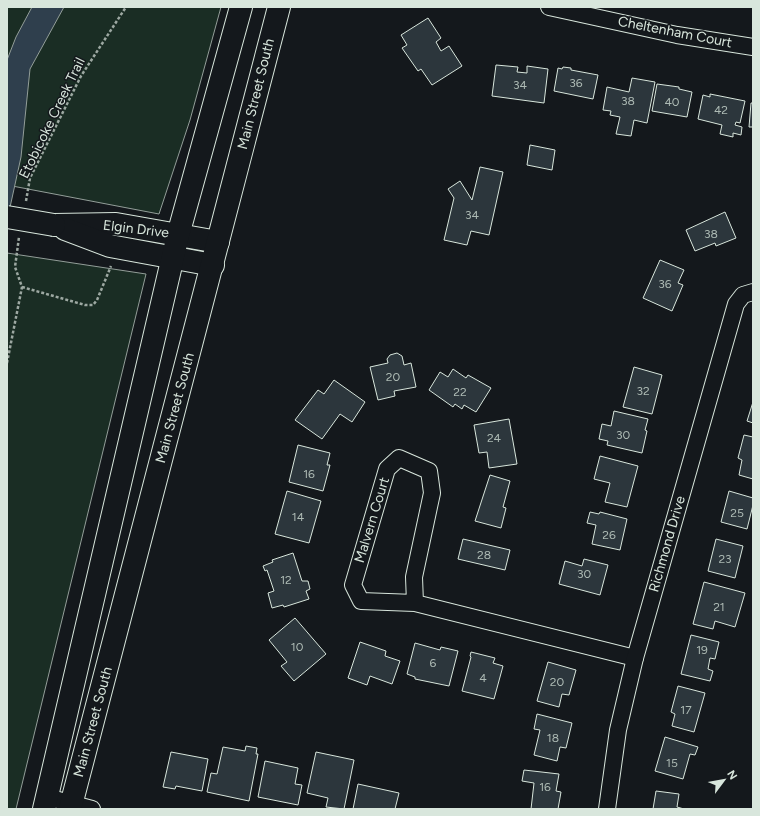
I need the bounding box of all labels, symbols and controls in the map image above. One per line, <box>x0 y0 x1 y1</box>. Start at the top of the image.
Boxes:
street label: Cheltenham Court <box>617 13 733 51</box>
street label: Main Street South <box>234 37 278 151</box>
street label: Etobicoke Creek Trail <box>15 55 89 181</box>
house number: 36 <box>569 76 583 90</box>
house number: 34 <box>513 78 528 92</box>
house number: 38 <box>621 94 635 108</box>
house number: 40 <box>664 95 680 109</box>
house number: 42 <box>714 103 728 117</box>
house number: 34 <box>465 208 480 222</box>
street label: Elgin Drive <box>102 217 170 242</box>
house number: 38 <box>704 227 718 241</box>
house number: 36 <box>658 277 672 291</box>
street label: Main Street South <box>152 351 198 465</box>
house number: 20 <box>386 370 401 384</box>
house number: 32 <box>636 384 650 398</box>
house number: 22 <box>453 385 467 399</box>
house number: 30 <box>616 428 630 442</box>
house number: 24 <box>487 431 502 445</box>
house number: 16 <box>303 467 315 481</box>
street label: Malvern Court <box>351 475 393 565</box>
street label: Richmond Drive <box>645 494 689 594</box>
house number: 25 <box>730 506 744 520</box>
house number: 14 <box>292 510 305 524</box>
house number: 26 <box>602 528 616 542</box>
house number: 28 <box>477 548 491 562</box>
house number: 23 <box>718 552 732 566</box>
house number: 30 <box>577 567 591 581</box>
house number: 12 <box>280 573 292 587</box>
house number: 21 <box>713 600 725 614</box>
house number: 10 <box>291 640 304 654</box>
house number: 19 <box>696 643 708 657</box>
house number: 6 <box>430 656 437 670</box>
street label: Main Street South <box>70 665 116 779</box>
house number: 4 <box>479 671 487 685</box>
house number: 20 <box>550 675 565 689</box>
house number: 17 <box>680 703 692 717</box>
house number: 18 <box>547 731 559 745</box>
house number: 15 <box>666 756 678 770</box>
north arrow <box>704 760 744 800</box>
text: N <box>724 768 740 782</box>
house number: 16 <box>539 780 551 794</box>

